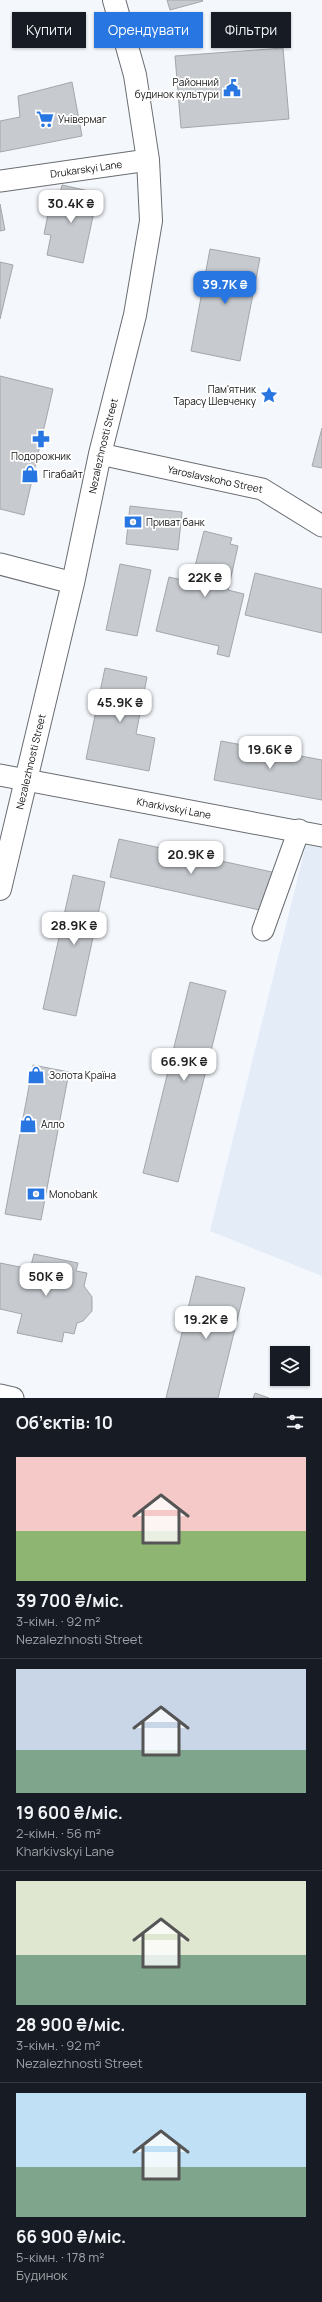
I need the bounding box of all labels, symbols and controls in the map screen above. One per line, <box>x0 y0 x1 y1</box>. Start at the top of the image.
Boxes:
chip: Купити <box>12 12 86 48</box>
chip: Орендувати <box>94 12 203 48</box>
chip: Фільтри <box>211 12 291 48</box>
place label: Районний будинок культури <box>135 75 219 101</box>
public building icon: Районний будинок культури <box>222 78 242 98</box>
supermarket icon: Універмаг <box>35 109 55 129</box>
place label: Універмаг <box>58 112 107 126</box>
street label: Drukarskyi Lane <box>49 157 123 181</box>
pin: 30.4K ₴ <box>34 190 108 224</box>
text: 30.4K ₴ <box>48 194 94 212</box>
pin: 39.7K ₴ <box>188 271 262 305</box>
text: 39.7K ₴ <box>202 275 248 293</box>
place label: Пам'ятник Тарасу Шевченку <box>173 382 257 408</box>
place icon: Пам'ятник Тарасу Шевченку <box>259 385 279 405</box>
street label: Nezalezhnosti Street <box>85 397 121 495</box>
pharmacy icon: Подорожник <box>31 429 51 449</box>
place label: Подорожник <box>11 449 72 463</box>
street label: Yaroslavskoho Street <box>166 462 264 496</box>
shop icon: Гігабайт <box>20 464 40 484</box>
place label: Гігабайт <box>43 467 83 481</box>
bank icon: Приват банк <box>123 512 143 532</box>
place label: Приват банк <box>146 515 206 529</box>
pin: 22K ₴ <box>177 564 233 598</box>
text: 22K ₴ <box>188 568 222 586</box>
pin: 45.9K ₴ <box>83 689 157 723</box>
text: 45.9K ₴ <box>97 693 143 711</box>
street label: Nezalezhnosti Street <box>12 712 49 811</box>
pin: 19.6K ₴ <box>233 736 307 770</box>
text: 19.6K ₴ <box>248 740 292 758</box>
street label: Kharkivskyi Lane <box>135 794 212 822</box>
pin: 20.9K ₴ <box>154 841 228 875</box>
text: 20.9K ₴ <box>167 845 215 863</box>
pin: 28.9K ₴ <box>37 912 111 946</box>
text: 28.9K ₴ <box>51 916 97 934</box>
pin: 66.9K ₴ <box>147 1048 221 1082</box>
text: 66.9K ₴ <box>160 1052 208 1070</box>
shop icon: Золота Країна <box>26 1065 46 1085</box>
place label: Золота Країна <box>49 1068 116 1082</box>
shop icon: Алло <box>18 1114 38 1134</box>
place label: Алло <box>41 1117 65 1131</box>
bank icon: Monobank <box>26 1184 46 1204</box>
place label: Monobank <box>49 1187 99 1201</box>
pin: 50K ₴ <box>18 1263 74 1297</box>
text: 50K ₴ <box>28 1267 64 1285</box>
pin: 19.2K ₴ <box>169 1306 243 1340</box>
text: 19.2K ₴ <box>184 1310 228 1328</box>
map controls <box>270 1346 310 1386</box>
button: layers <box>270 1346 310 1386</box>
text: Об’єктів: 10 <box>16 1411 113 1434</box>
icon: filters <box>284 1411 306 1433</box>
icon: home <box>125 1483 197 1555</box>
text: 39 700 ₴/міс. <box>16 1589 124 1612</box>
text: 3-кімн. · 92 m² <box>16 1612 101 1630</box>
text: Nezalezhnosti Street <box>16 1630 143 1648</box>
icon: home <box>125 1695 197 1767</box>
text: 19 600 ₴/міс. <box>16 1801 123 1824</box>
text: 2-кімн. · 56 m² <box>16 1824 101 1842</box>
text: Kharkivskyi Lane <box>16 1842 114 1860</box>
icon: home <box>125 1907 197 1979</box>
text: 28 900 ₴/міс. <box>16 2013 125 2036</box>
text: 3-кімн. · 92 m² <box>16 2036 101 2054</box>
text: Nezalezhnosti Street <box>16 2054 143 2072</box>
icon: home <box>125 2119 197 2191</box>
text: 66 900 ₴/міс. <box>16 2225 126 2248</box>
text: 5-кімн. · 178 m² <box>16 2248 105 2266</box>
text: Будинок <box>16 2266 67 2284</box>

